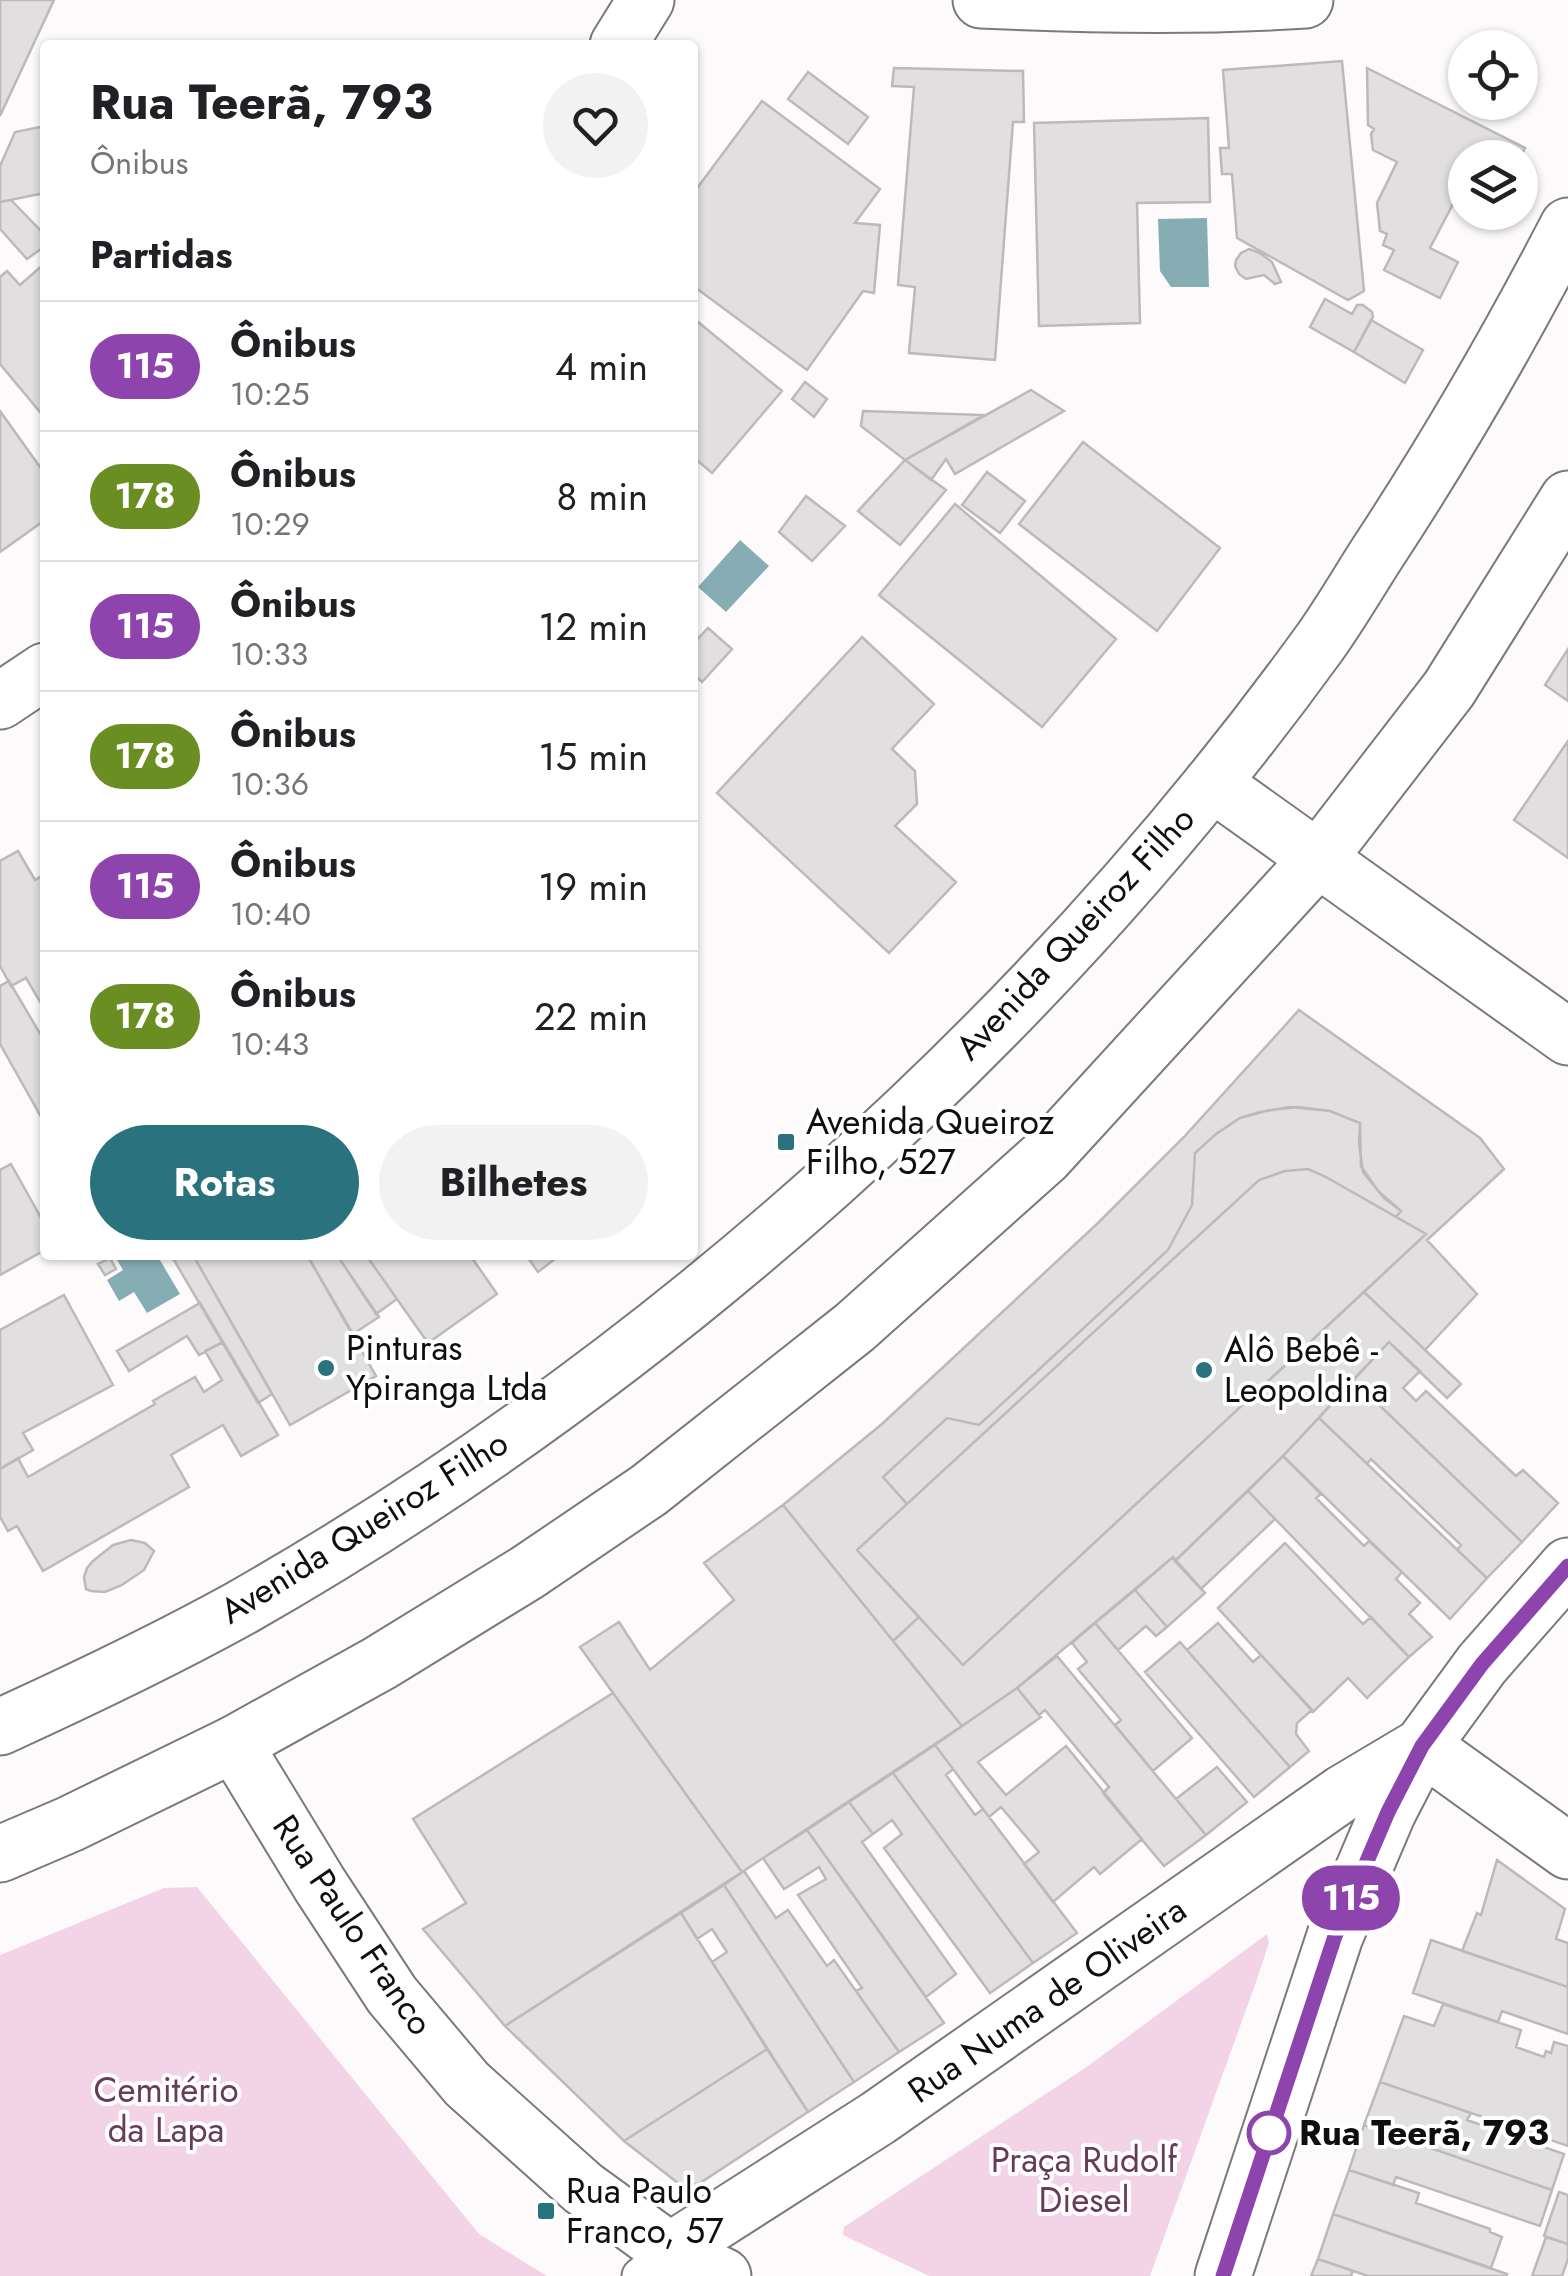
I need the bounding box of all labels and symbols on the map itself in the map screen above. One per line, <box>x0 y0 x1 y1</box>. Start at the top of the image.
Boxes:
street label: Avenida Queiroz Filho <box>944 795 1206 1071</box>
place label: Avenida Queiroz Filho, 527 <box>806 1097 1054 1187</box>
marker: Avenida Queiroz Filho, 527 <box>775 1131 797 1153</box>
place label: Pinturas Ypiranga Ltda <box>346 1323 547 1413</box>
place label: Alô Bebê - Leopoldina <box>1224 1325 1388 1415</box>
marker: Pinturas Ypiranga Ltda <box>315 1357 337 1379</box>
marker: Alô Bebê - Leopoldina <box>1193 1359 1215 1381</box>
street label: Avenida Queiroz Filho <box>210 1418 518 1636</box>
street label: Rua Paulo Franco <box>261 1805 445 2045</box>
line badge: 115 <box>1294 1866 1408 1930</box>
street label: Rua Numa de Oliveira <box>898 1885 1196 2115</box>
park label: Cemitério da Lapa <box>93 2065 239 2155</box>
place label: Rua Teerã, 793 <box>1299 2108 1549 2158</box>
marker: Rua Teerã, 793 <box>1248 2112 1290 2154</box>
park label: Praça Rudolf Diesel <box>991 2135 1178 2225</box>
place label: Rua Paulo Franco, 57 <box>566 2166 724 2256</box>
marker: Rua Paulo Franco, 57 <box>535 2200 557 2222</box>

